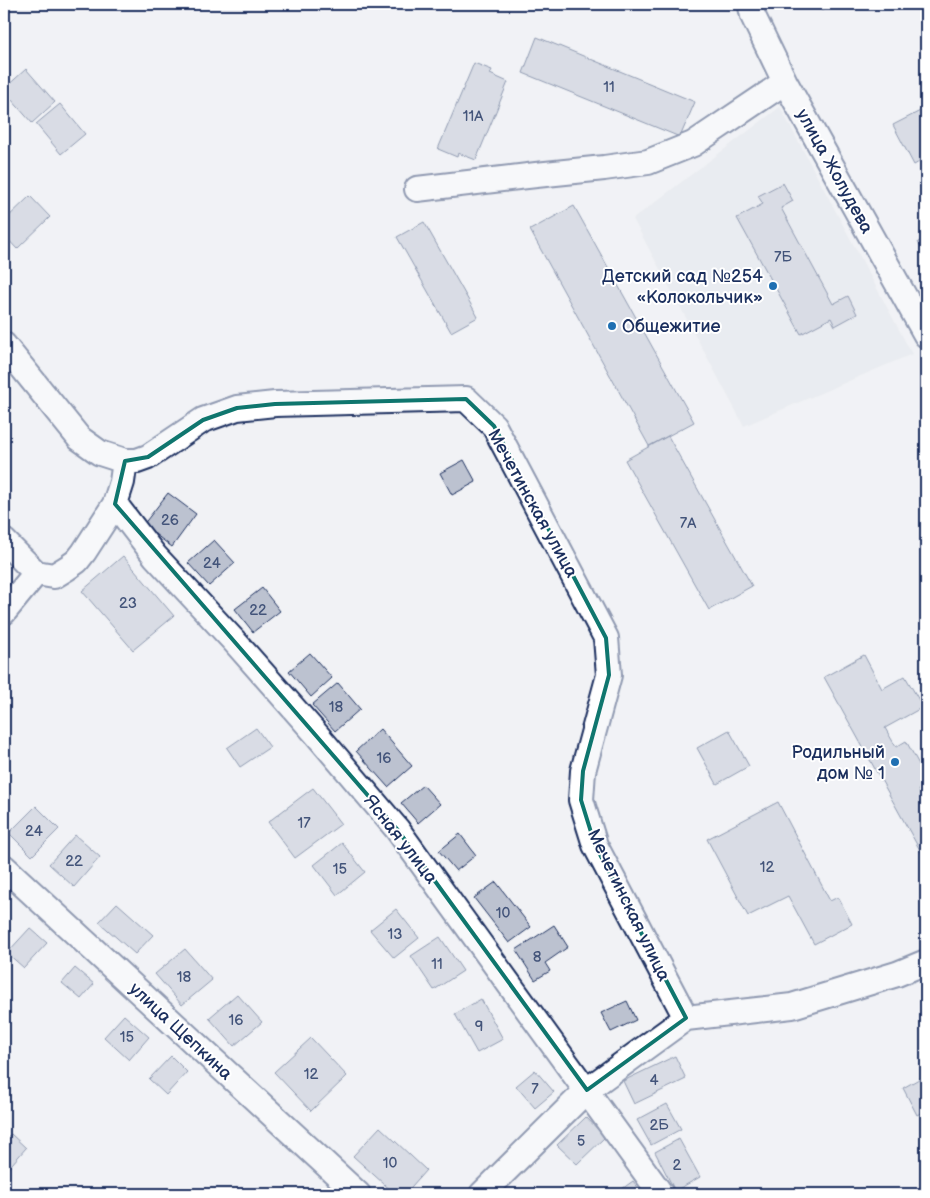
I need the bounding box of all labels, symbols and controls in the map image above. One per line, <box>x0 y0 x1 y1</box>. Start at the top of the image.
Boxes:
house number: 11 <box>603 78 615 97</box>
street label: улица Жолудева <box>792 105 878 238</box>
house number: 11А <box>463 107 484 126</box>
house number: 7Б <box>774 248 792 267</box>
place label: Детский сад №254 «Колокольчик» <box>602 266 763 308</box>
marker: Детский сад №254 «Колокольчик» <box>767 280 779 292</box>
place label: Общежитие <box>622 316 721 337</box>
marker: Общежитие <box>606 320 618 332</box>
street label: Мечетинская улица <box>483 425 582 581</box>
house number: 26 <box>161 511 179 530</box>
house number: 7А <box>680 514 697 533</box>
house number: 24 <box>203 554 221 573</box>
house number: 23 <box>119 594 137 613</box>
house number: 22 <box>249 601 267 620</box>
house number: 18 <box>329 698 344 717</box>
place label: Родильный дом № 1 <box>791 742 885 784</box>
house number: 16 <box>377 749 391 768</box>
marker: Родильный дом № 1 <box>889 756 901 768</box>
street label: Ясная улица <box>359 791 442 888</box>
house number: 17 <box>297 814 311 833</box>
house number: 24 <box>25 822 43 841</box>
street label: Мечетинская улица <box>583 826 675 985</box>
house number: 22 <box>65 852 83 871</box>
house number: 12 <box>760 858 774 877</box>
house number: 15 <box>333 860 347 879</box>
house number: 10 <box>496 904 510 923</box>
house number: 13 <box>387 925 403 944</box>
house number: 8 <box>533 948 542 967</box>
house number: 11 <box>431 955 443 974</box>
house number: 18 <box>177 968 192 987</box>
street label: улица Щепкина <box>125 978 237 1085</box>
house number: 16 <box>229 1011 243 1030</box>
house number: 9 <box>475 1017 483 1036</box>
house number: 15 <box>120 1028 134 1047</box>
house number: 12 <box>304 1065 318 1084</box>
house number: 4 <box>649 1071 659 1090</box>
house number: 7 <box>531 1080 539 1099</box>
house number: 2Б <box>649 1116 669 1135</box>
house number: 5 <box>577 1132 585 1151</box>
house number: 10 <box>383 1154 397 1173</box>
house number: 2 <box>673 1156 682 1175</box>

